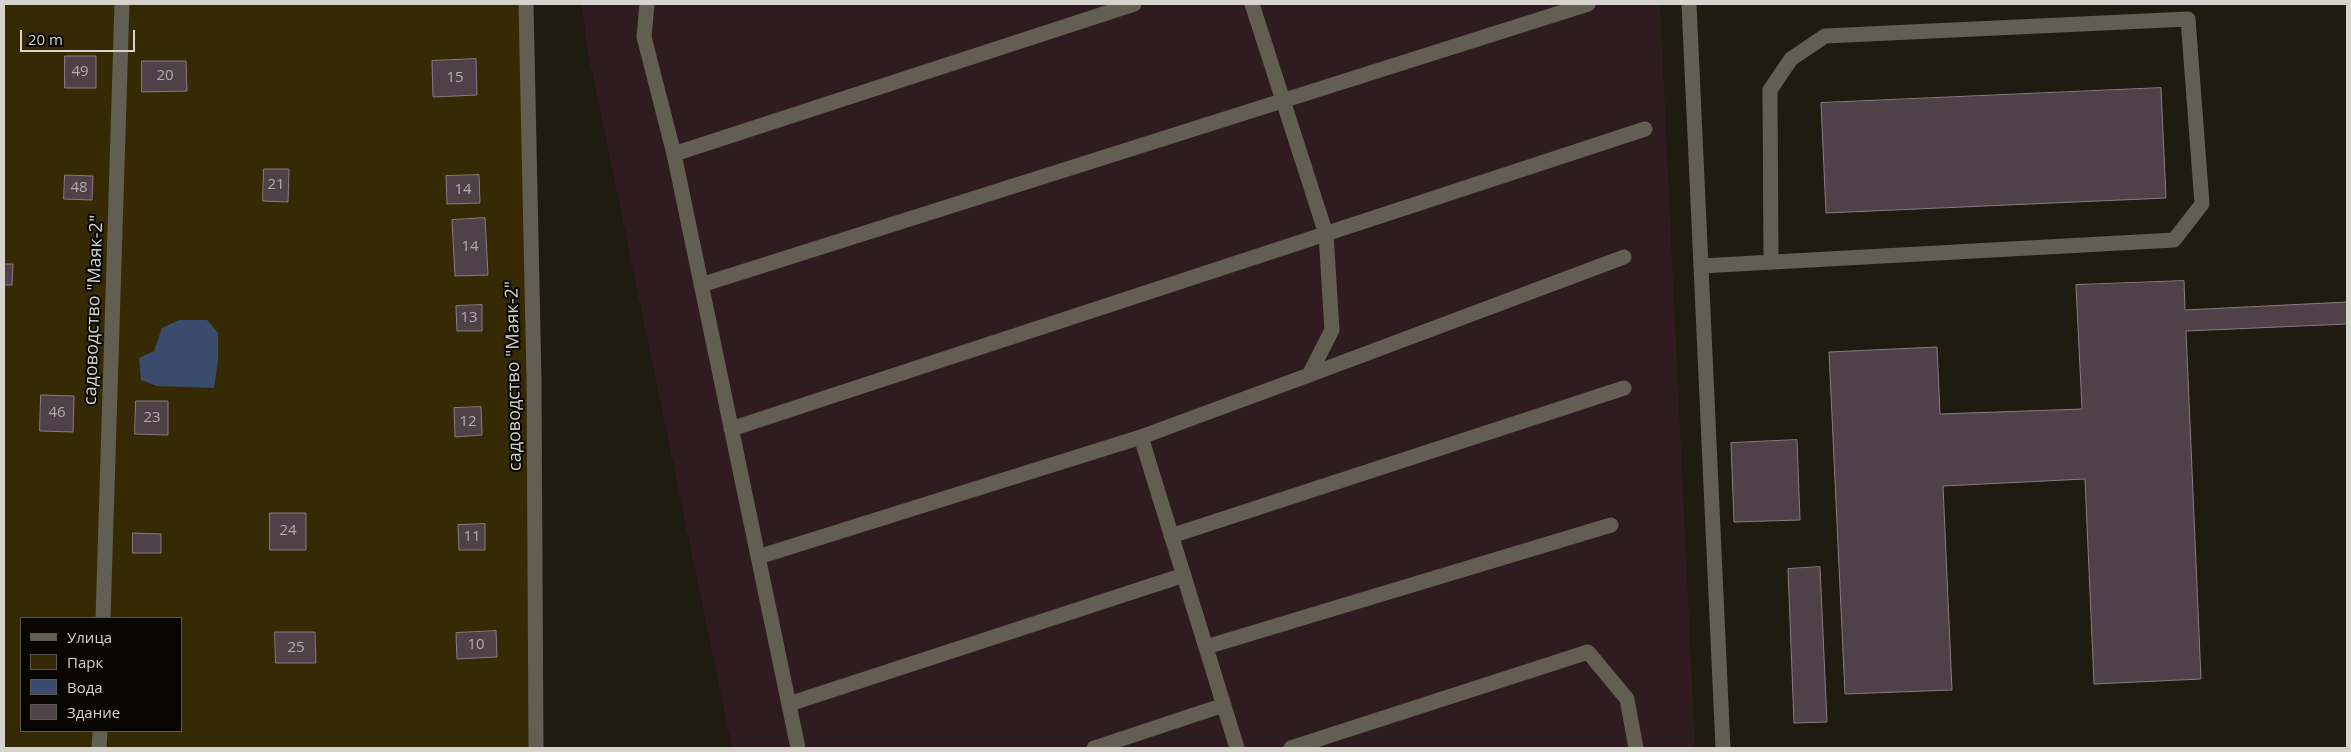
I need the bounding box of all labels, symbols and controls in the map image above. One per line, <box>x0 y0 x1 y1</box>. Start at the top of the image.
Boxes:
scale bar <box>22 20 138 52</box>
text: 20 m <box>28 29 63 49</box>
house number: 49 <box>71 63 89 81</box>
house number: 20 <box>156 67 174 85</box>
house number: 15 <box>446 69 464 87</box>
house number: 21 <box>267 176 285 194</box>
house number: 48 <box>70 179 88 197</box>
house number: 14 <box>454 181 472 199</box>
street label: садоводство "Маяк-2" <box>80 215 108 405</box>
house number: 14 <box>461 238 479 256</box>
street label: садоводство "Маяк-2" <box>502 281 526 471</box>
house number: 13 <box>460 309 478 327</box>
house number: 46 <box>48 404 66 422</box>
house number: 23 <box>143 409 161 427</box>
house number: 12 <box>459 413 477 431</box>
house number: 24 <box>279 522 297 540</box>
house number: 11 <box>463 528 481 546</box>
legend <box>20 617 182 732</box>
text: Улица <box>67 627 112 647</box>
house number: 10 <box>467 636 485 654</box>
house number: 25 <box>287 639 305 657</box>
text: Парк <box>67 652 103 672</box>
text: Вода <box>67 677 103 697</box>
text: Здание <box>67 702 120 722</box>

